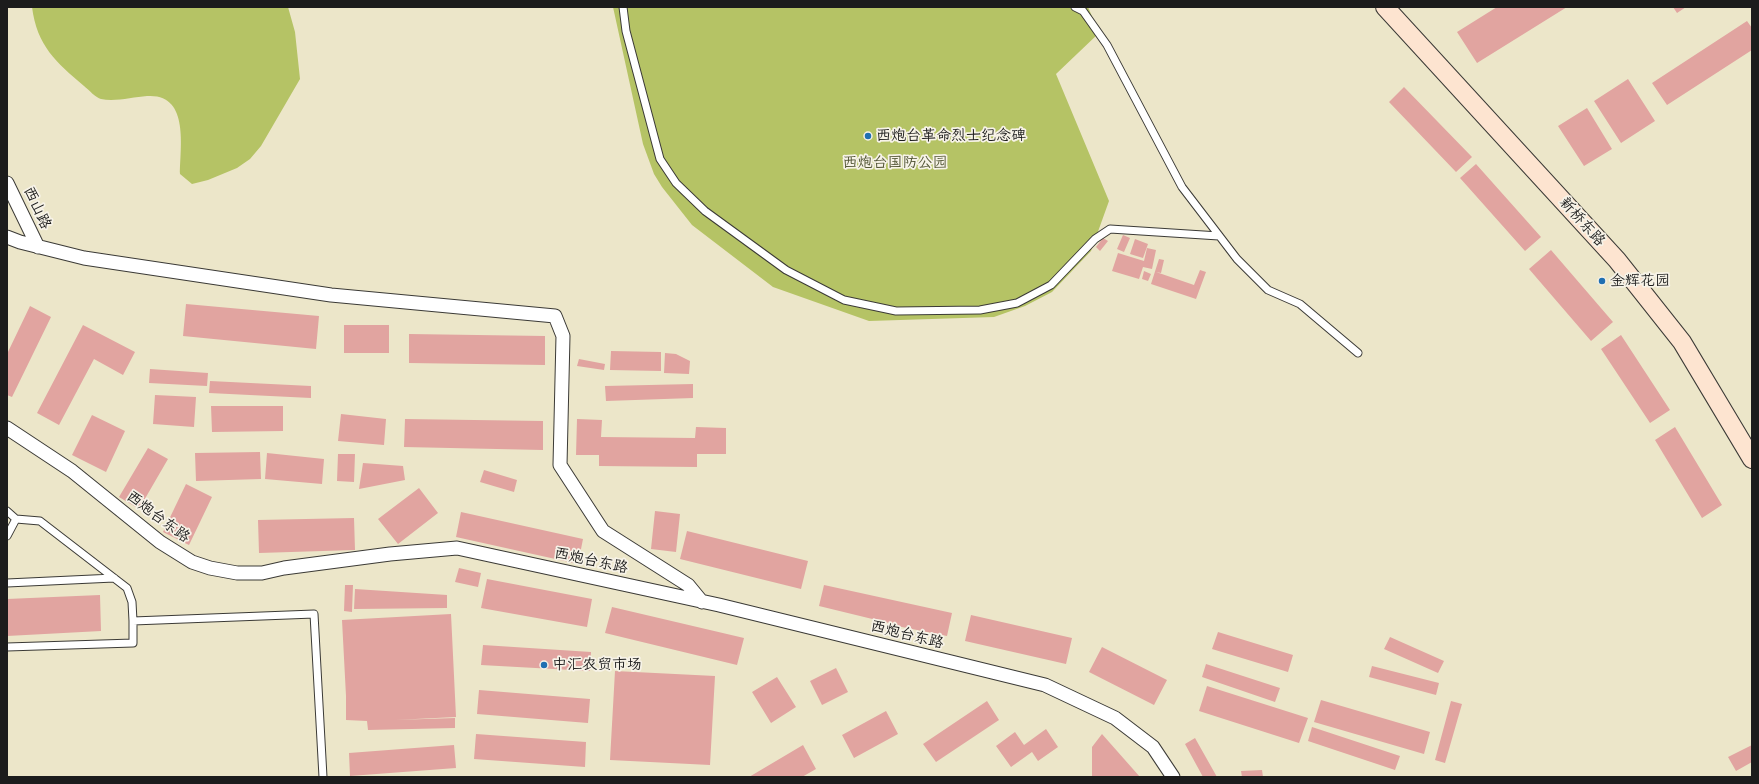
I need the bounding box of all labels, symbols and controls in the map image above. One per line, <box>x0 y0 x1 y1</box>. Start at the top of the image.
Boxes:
place label: 西炮台革命烈士纪念碑 <box>876 127 1026 145</box>
marker: 西炮台革命烈士纪念碑 <box>863 131 873 141</box>
park label: 西炮台国防公园 <box>843 154 947 172</box>
street label: 西山路 <box>19 184 55 232</box>
street label: 新桥东路 <box>1555 194 1609 250</box>
place label: 金辉花园 <box>1610 272 1670 290</box>
marker: 金辉花园 <box>1597 276 1607 286</box>
street label: 西炮台东路 <box>123 487 193 547</box>
street label: 西炮台东路 <box>552 544 630 578</box>
street label: 西炮台东路 <box>868 617 946 653</box>
place label: 中汇农贸市场 <box>552 656 642 674</box>
marker: 中汇农贸市场 <box>539 660 549 670</box>

